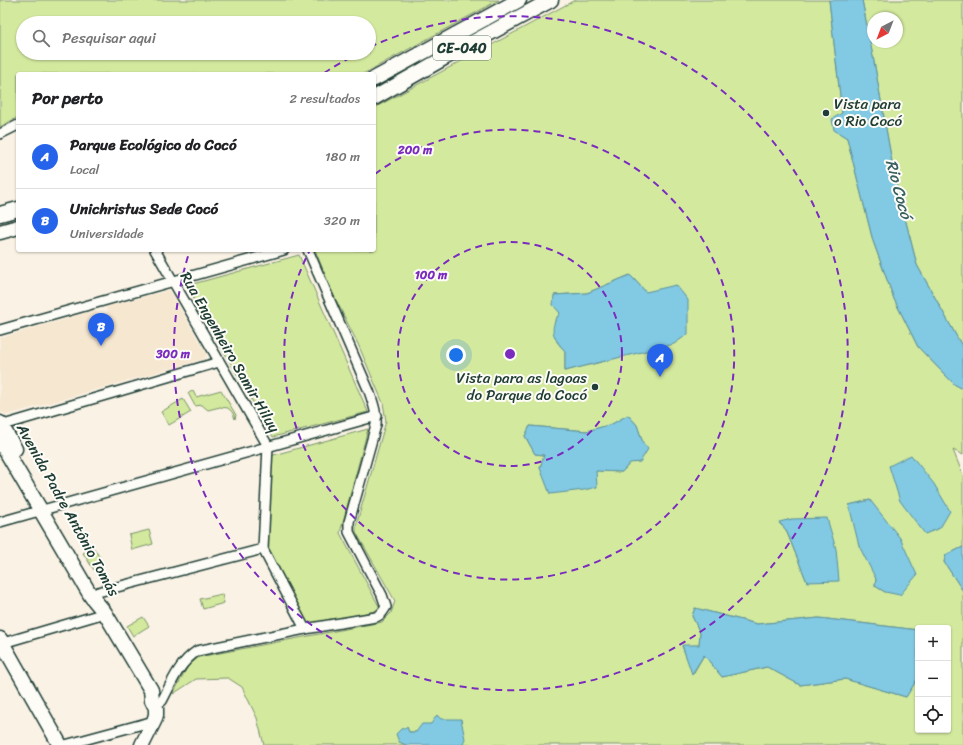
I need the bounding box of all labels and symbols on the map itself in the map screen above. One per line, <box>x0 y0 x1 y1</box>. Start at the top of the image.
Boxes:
north arrow <box>867 12 903 48</box>
road number: CE-040 <box>433 36 491 60</box>
place label: Vista para o Rio Cocó <box>834 91 903 134</box>
marker: Vista para o Rio Cocó <box>821 108 831 118</box>
text: 200 m <box>397 139 433 161</box>
water label: Rio Cocó <box>877 156 922 225</box>
text: 100 m <box>415 264 448 286</box>
street label: Rua Engenheiro Samir Hiluy <box>173 266 287 438</box>
pin: B <box>88 313 114 346</box>
text: 300 m <box>155 343 191 365</box>
pin: A <box>647 344 673 377</box>
your location <box>446 345 466 365</box>
centre of rings <box>503 347 517 361</box>
place label: Vista para as lagoas do Parque do Cocó <box>456 365 587 408</box>
marker: Vista para as lagoas do Parque do Cocó <box>590 382 600 392</box>
street label: Avenida Padre Antônio Tomás <box>9 418 127 602</box>

